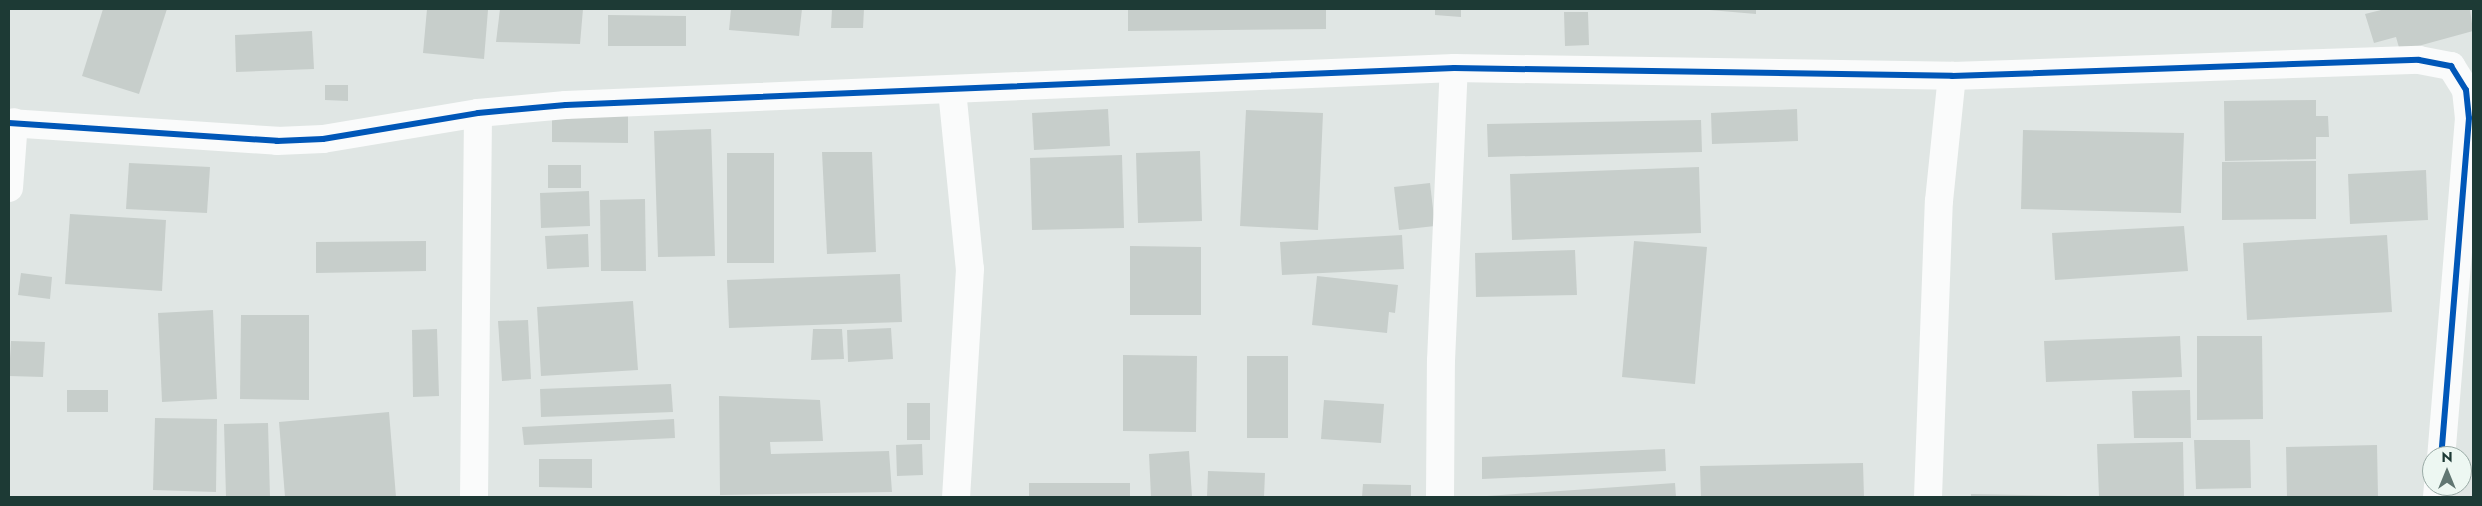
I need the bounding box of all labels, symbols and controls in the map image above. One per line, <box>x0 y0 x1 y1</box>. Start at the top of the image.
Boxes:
north arrow <box>2422 446 2472 496</box>
text: N <box>2441 447 2453 467</box>

